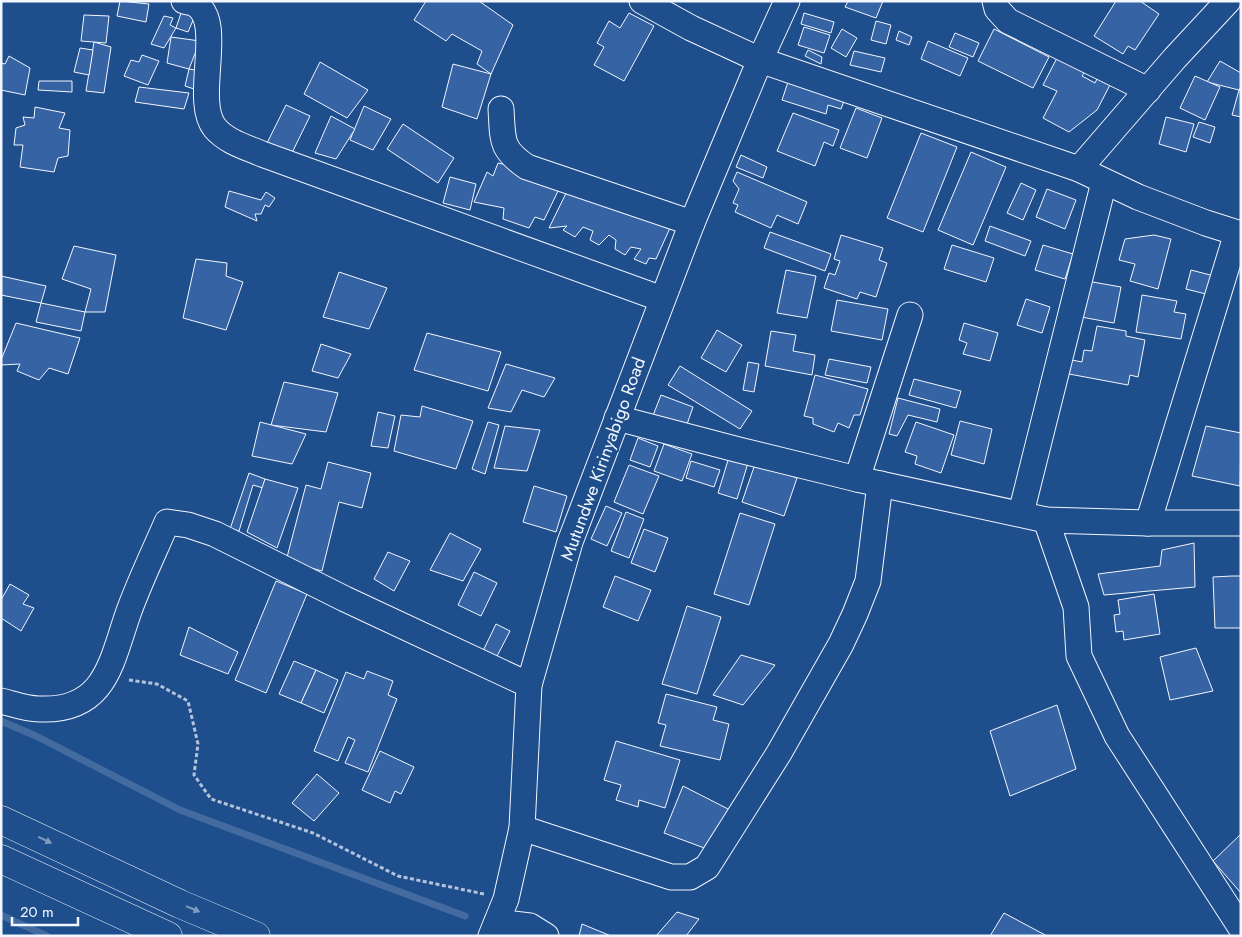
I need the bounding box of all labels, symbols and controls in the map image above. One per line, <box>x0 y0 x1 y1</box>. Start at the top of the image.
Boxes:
street label: Mutundwe Kirinyabigo Road <box>554 354 652 564</box>
one-way arrow <box>38 837 52 845</box>
scale bar <box>12 894 79 926</box>
text: 20 m <box>20 901 54 923</box>
one-way arrow <box>186 905 201 913</box>

